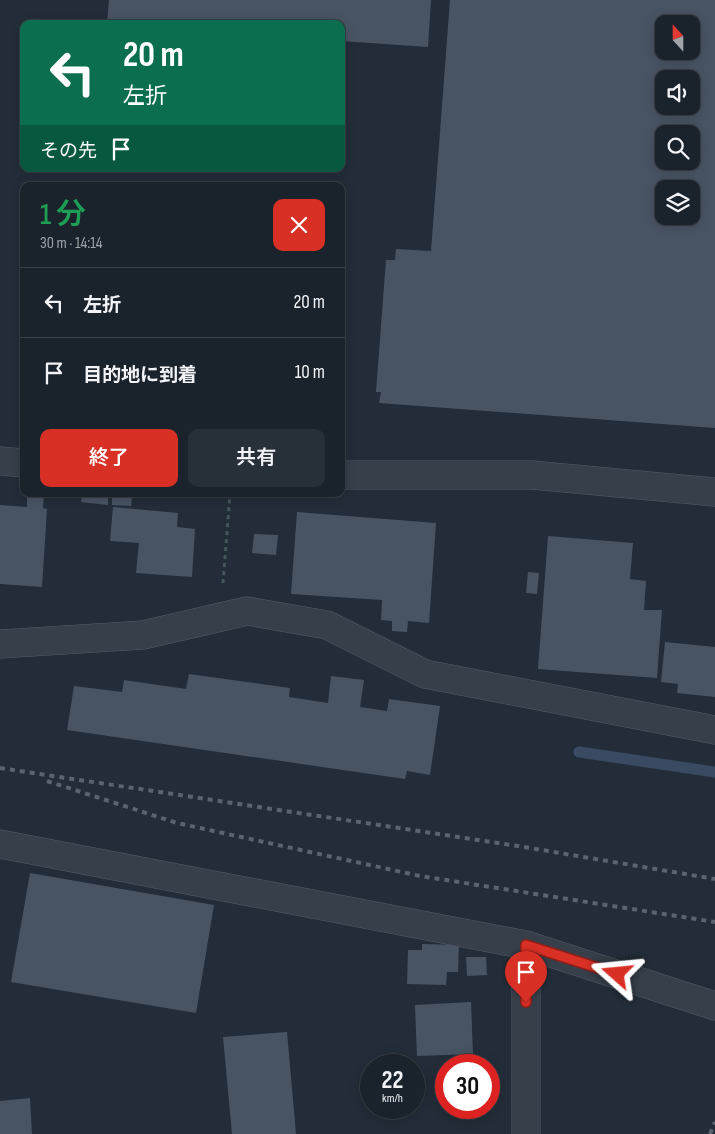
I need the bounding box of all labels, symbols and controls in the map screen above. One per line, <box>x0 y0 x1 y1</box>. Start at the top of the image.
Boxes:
north arrow <box>655 15 700 60</box>
map controls <box>655 15 700 225</box>
text: 20 m <box>123 34 184 77</box>
icon: left <box>40 40 105 105</box>
button: sound <box>655 70 700 115</box>
text: 左折 <box>123 83 167 110</box>
button: search <box>655 125 700 170</box>
icon: arrive <box>107 135 135 163</box>
text: その先 <box>40 140 97 163</box>
button: layers <box>655 180 700 225</box>
text: 1 分 <box>40 197 86 233</box>
button: close <box>273 199 325 251</box>
text: 30 m · 14:14 <box>40 234 103 253</box>
icon: left <box>40 289 68 317</box>
text: 20 m <box>293 291 325 314</box>
text: 左折 <box>83 294 121 317</box>
icon: arrive <box>40 359 68 387</box>
text: 10 m <box>295 361 325 384</box>
text: 目的地に到着 <box>83 364 197 387</box>
button: 終了 <box>40 429 178 487</box>
button: 共有 <box>188 429 325 487</box>
position arrow <box>590 947 642 999</box>
pin <box>505 951 547 1002</box>
icon: arrive <box>512 958 540 986</box>
speed limit sign: 30 <box>435 1054 500 1119</box>
text: 22 <box>382 1065 403 1096</box>
text: km/h <box>382 1091 403 1106</box>

